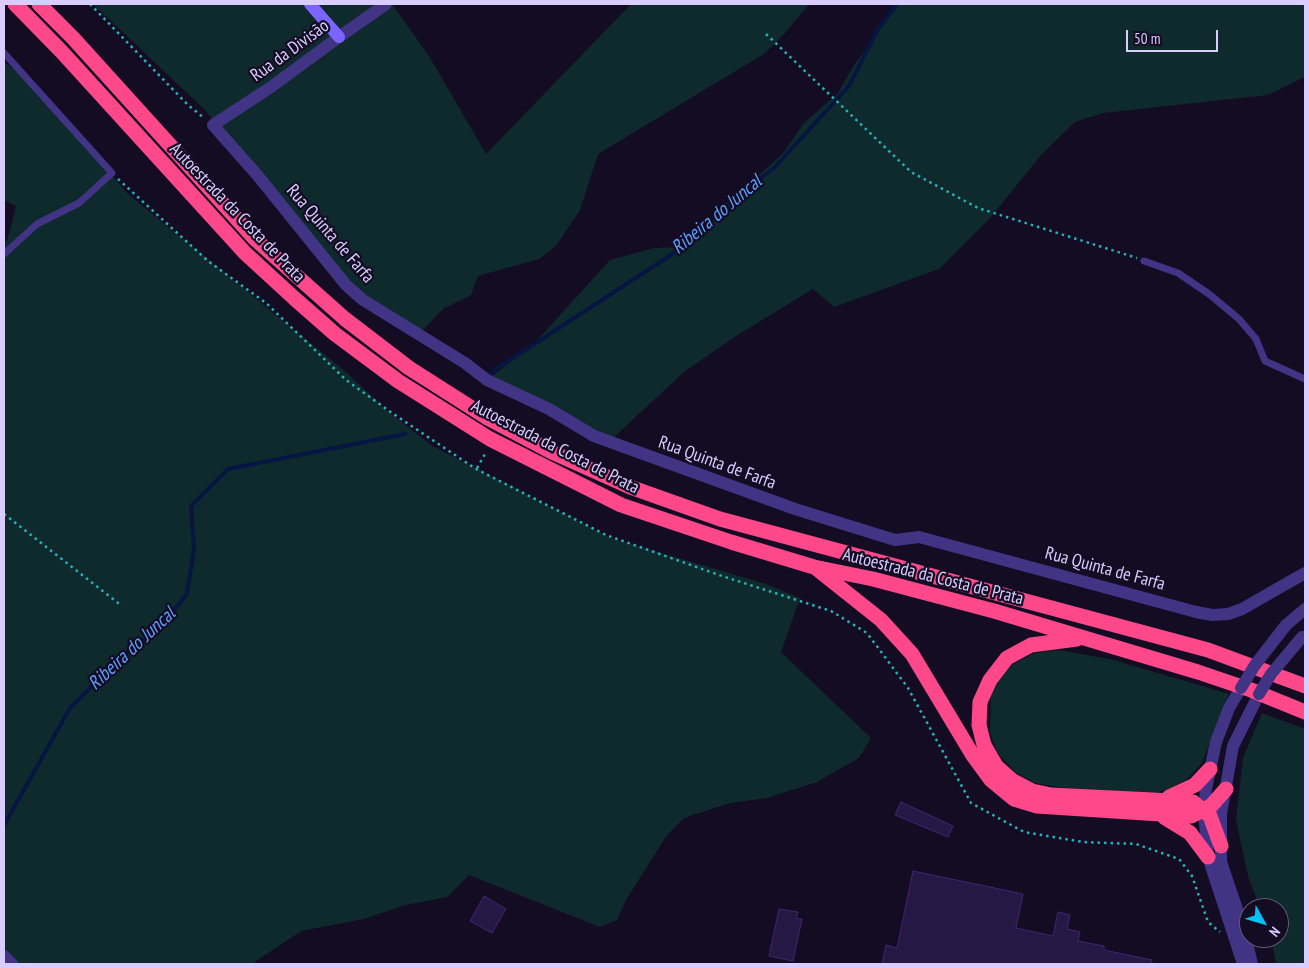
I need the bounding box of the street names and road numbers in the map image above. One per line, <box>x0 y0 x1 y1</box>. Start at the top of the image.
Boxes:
street label: Rua da Divisão <box>247 15 333 87</box>
street label: Autoestrada da Costa de Prata <box>165 139 309 287</box>
street label: Rua Quinta de Farfa <box>281 180 379 288</box>
street label: Autoestrada da Costa de Prata <box>467 395 643 499</box>
street label: Rua Quinta de Farfa <box>655 432 779 494</box>
street label: Rua Quinta de Farfa <box>1043 543 1167 595</box>
street label: Autoestrada da Costa de Prata <box>840 544 1026 610</box>

